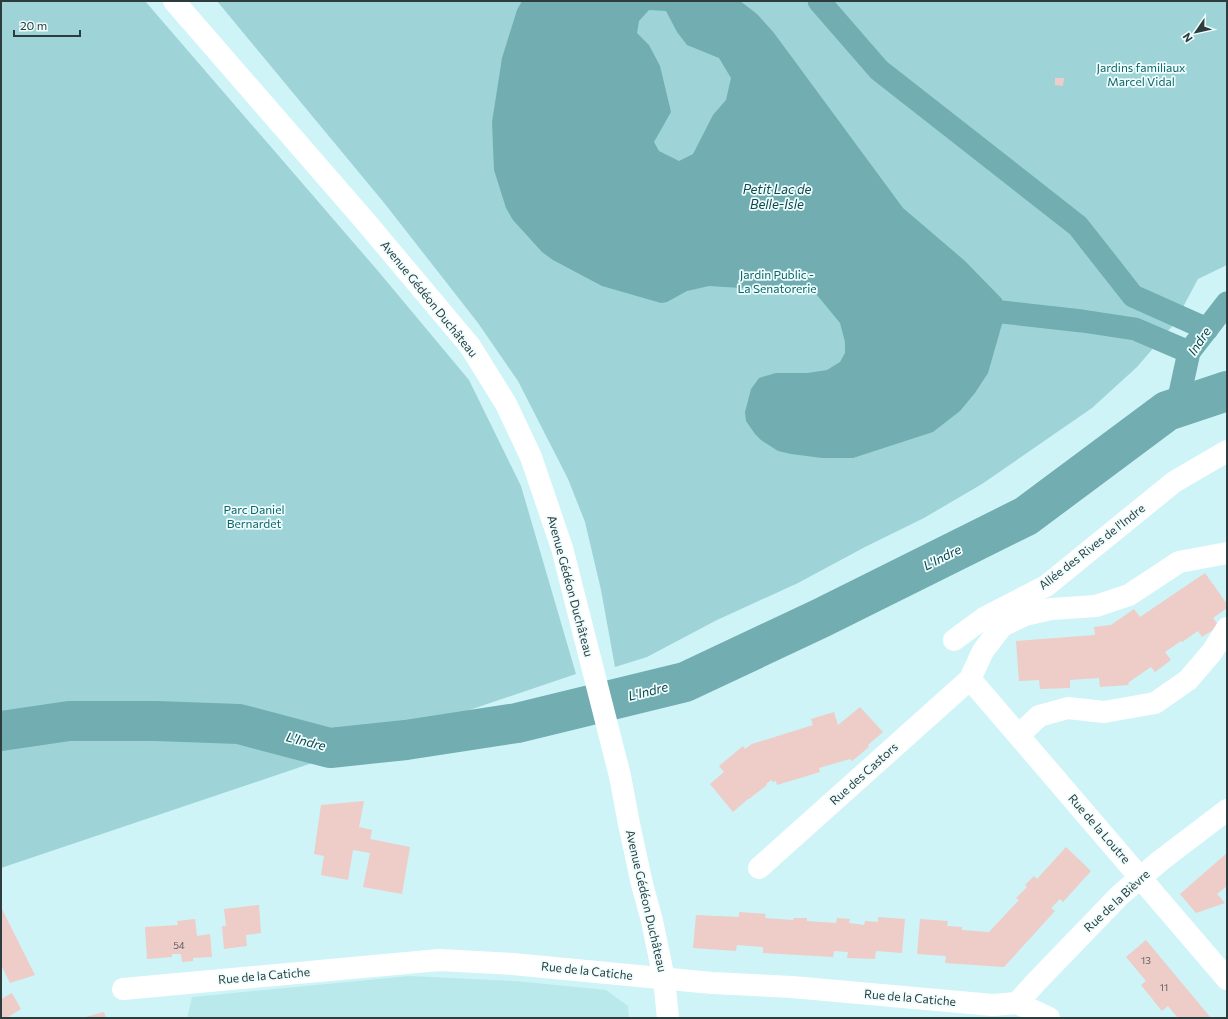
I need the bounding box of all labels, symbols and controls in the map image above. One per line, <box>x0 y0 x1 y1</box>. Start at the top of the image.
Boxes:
scale bar <box>14 12 80 38</box>
north arrow <box>1176 12 1216 52</box>
text: 20 m <box>20 18 47 32</box>
text: N <box>1180 31 1195 45</box>
park label: Jardins familiaux Marcel Vidal <box>1097 60 1186 88</box>
water label: Petit Lac de Belle-Isle <box>743 181 811 212</box>
street label: Avenue Gédéon Duchâteau <box>378 237 481 359</box>
park label: Jardin Public - La Senatorerie <box>737 267 817 295</box>
water label: Indre <box>1184 324 1214 358</box>
street label: Allée des Rives de l'Indre <box>1036 500 1147 592</box>
park label: Parc Daniel Bernardet <box>223 502 285 530</box>
street label: Avenue Gédéon Duchâteau <box>545 514 597 658</box>
water label: L'Indre <box>920 541 964 573</box>
water label: L'Indre <box>626 678 670 704</box>
water label: L'Indre <box>284 728 328 754</box>
street label: Rue des Castors <box>827 739 900 807</box>
street label: Rue de la Loutre <box>1066 791 1134 866</box>
street label: Avenue Gédéon Duchâteau <box>624 828 670 973</box>
street label: Rue de la Bièvre <box>1081 866 1152 934</box>
house number: 54 <box>173 939 185 951</box>
house number: 13 <box>1141 954 1151 966</box>
street label: Rue de la Catiche <box>541 958 634 982</box>
street label: Rue de la Catiche <box>217 964 310 986</box>
house number: 11 <box>1160 981 1168 993</box>
street label: Rue de la Catiche <box>864 986 957 1008</box>

